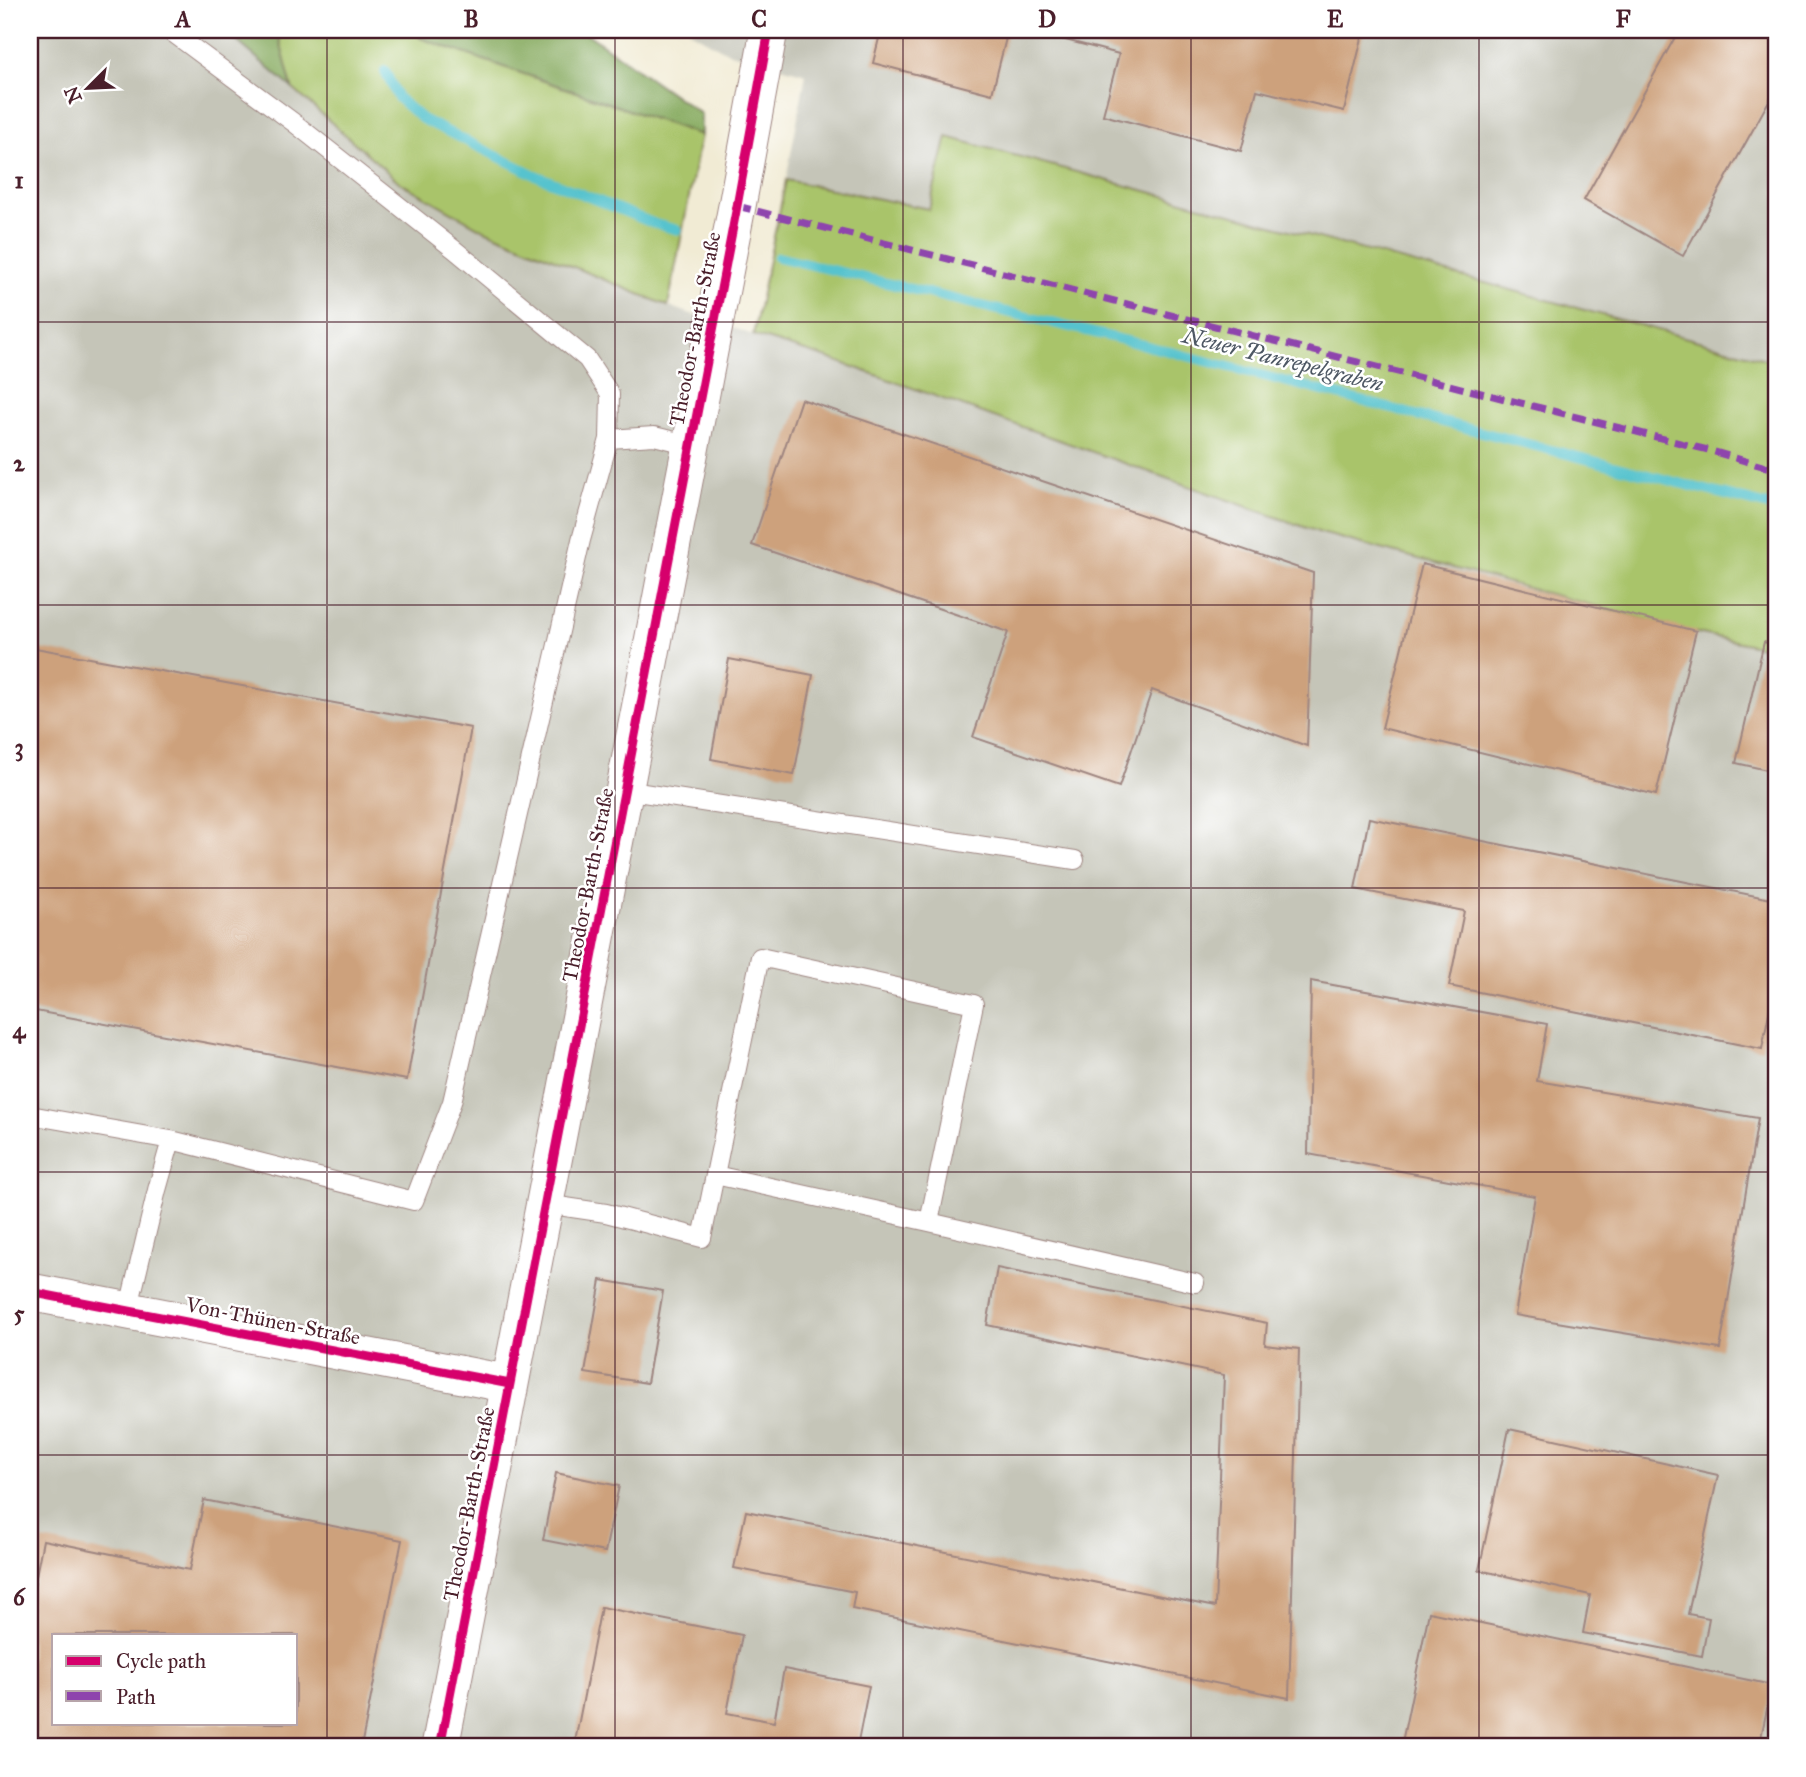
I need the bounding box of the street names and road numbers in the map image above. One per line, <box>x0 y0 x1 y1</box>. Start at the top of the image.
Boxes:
street label: Theodor-Barth-Straße <box>663 229 727 428</box>
street label: Theodor-Barth-Straße <box>556 785 620 984</box>
street label: Von-Thünen-Straße <box>183 1291 363 1351</box>
street label: Theodor-Barth-Straße <box>437 1404 501 1603</box>

